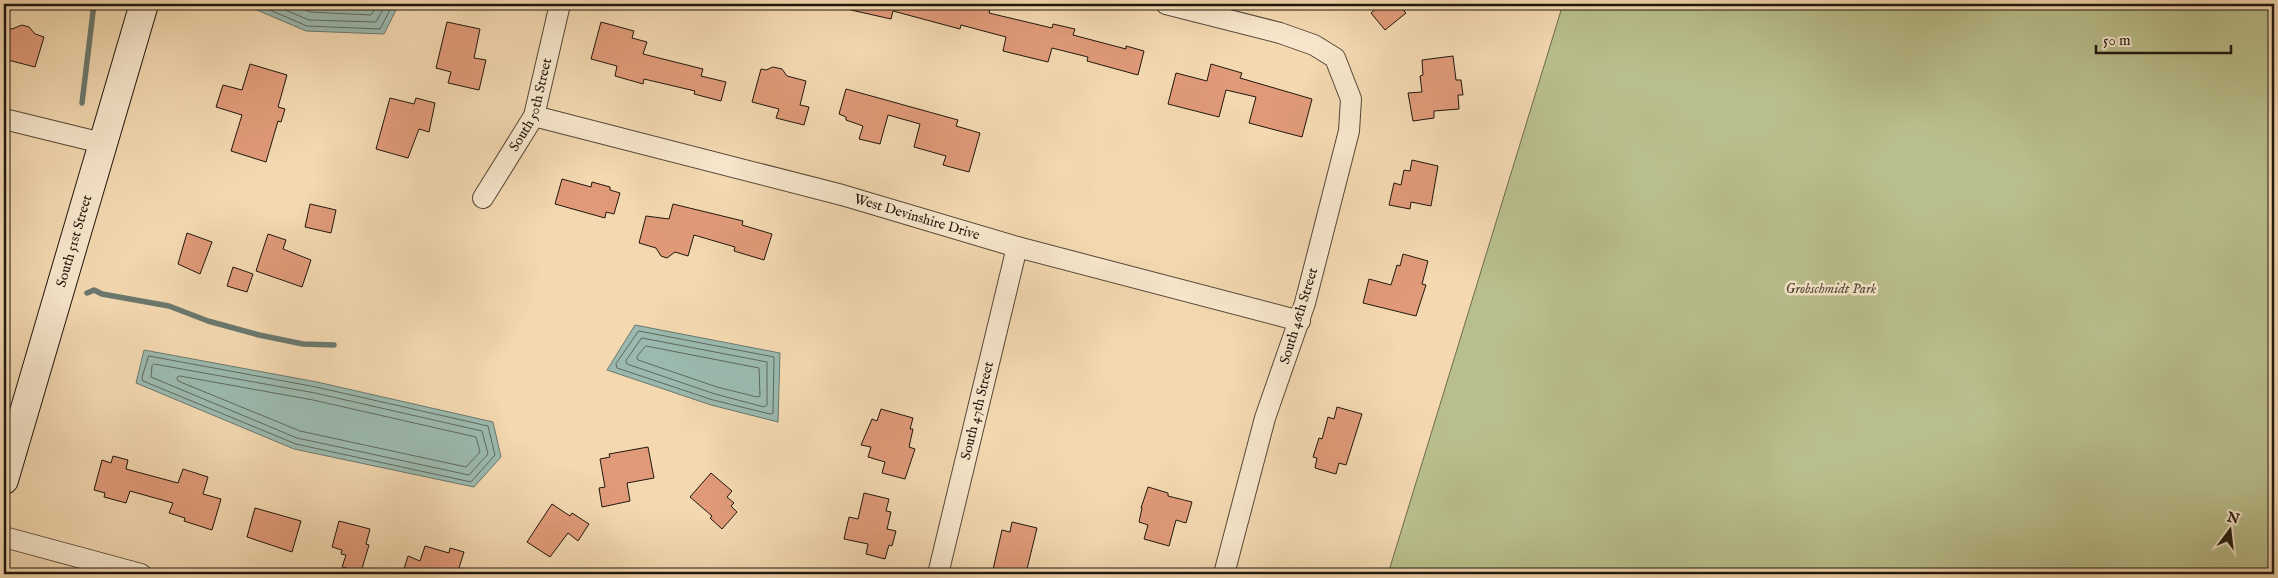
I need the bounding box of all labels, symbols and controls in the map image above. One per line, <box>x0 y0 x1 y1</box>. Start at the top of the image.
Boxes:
scale bar <box>2096 22 2230 54</box>
text: 50 m <box>2103 31 2131 50</box>
street label: South 50th Street <box>505 56 556 155</box>
street label: West Devinshire Drive <box>852 190 982 245</box>
street label: South 51st Street <box>52 193 96 289</box>
street label: South 46th Street <box>1276 265 1322 366</box>
park label: Grobschmidt Park <box>1786 280 1877 298</box>
street label: South 47th Street <box>957 360 998 462</box>
north arrow <box>2206 506 2256 556</box>
text: N <box>2224 508 2241 529</box>

